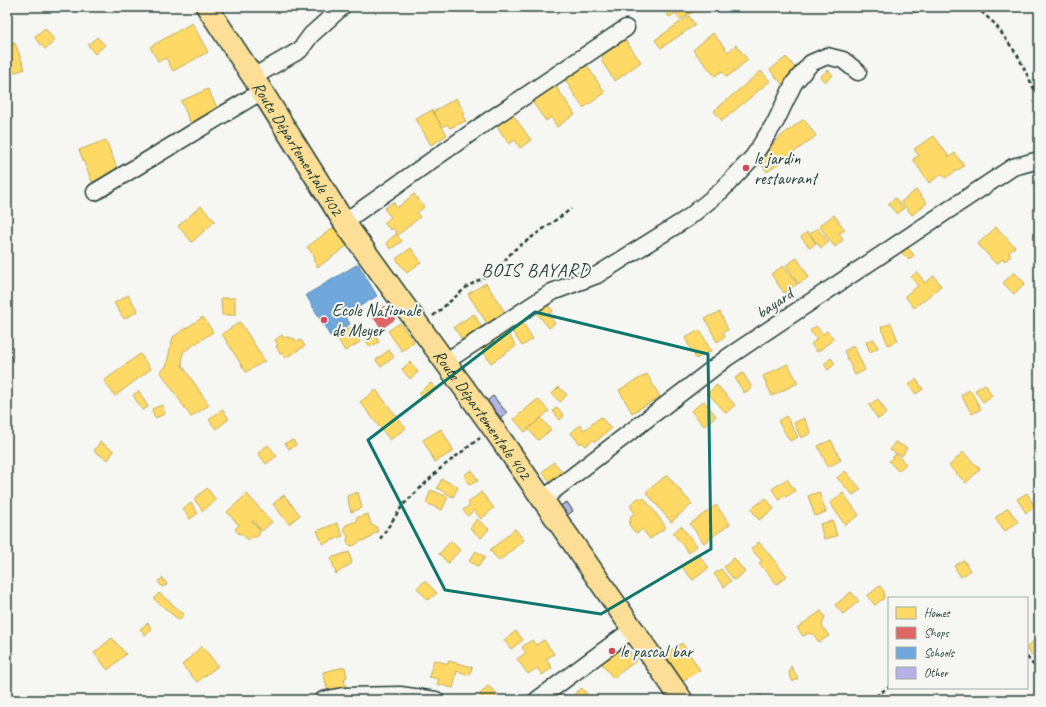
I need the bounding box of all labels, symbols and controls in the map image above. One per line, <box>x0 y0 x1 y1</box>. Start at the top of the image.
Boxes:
street label: Route Départementale 402 <box>247 78 348 221</box>
place label: le jardin restaurant <box>754 148 819 189</box>
marker: le jardin restaurant <box>741 163 751 173</box>
district label: BOIS BAYARD <box>481 258 592 282</box>
street label: bayard <box>752 282 799 323</box>
place label: Ecole Nationale de Meyer <box>332 300 422 341</box>
marker: Ecole Nationale de Meyer <box>319 315 329 325</box>
street label: Route Départementale 402 <box>429 346 536 485</box>
legend <box>888 597 1028 689</box>
text: Homes <box>924 605 951 621</box>
text: Shops <box>924 625 949 641</box>
place label: le pascal bar <box>620 641 694 662</box>
text: Schools <box>924 645 956 661</box>
marker: le pascal bar <box>607 646 617 656</box>
text: Other <box>924 665 950 681</box>

